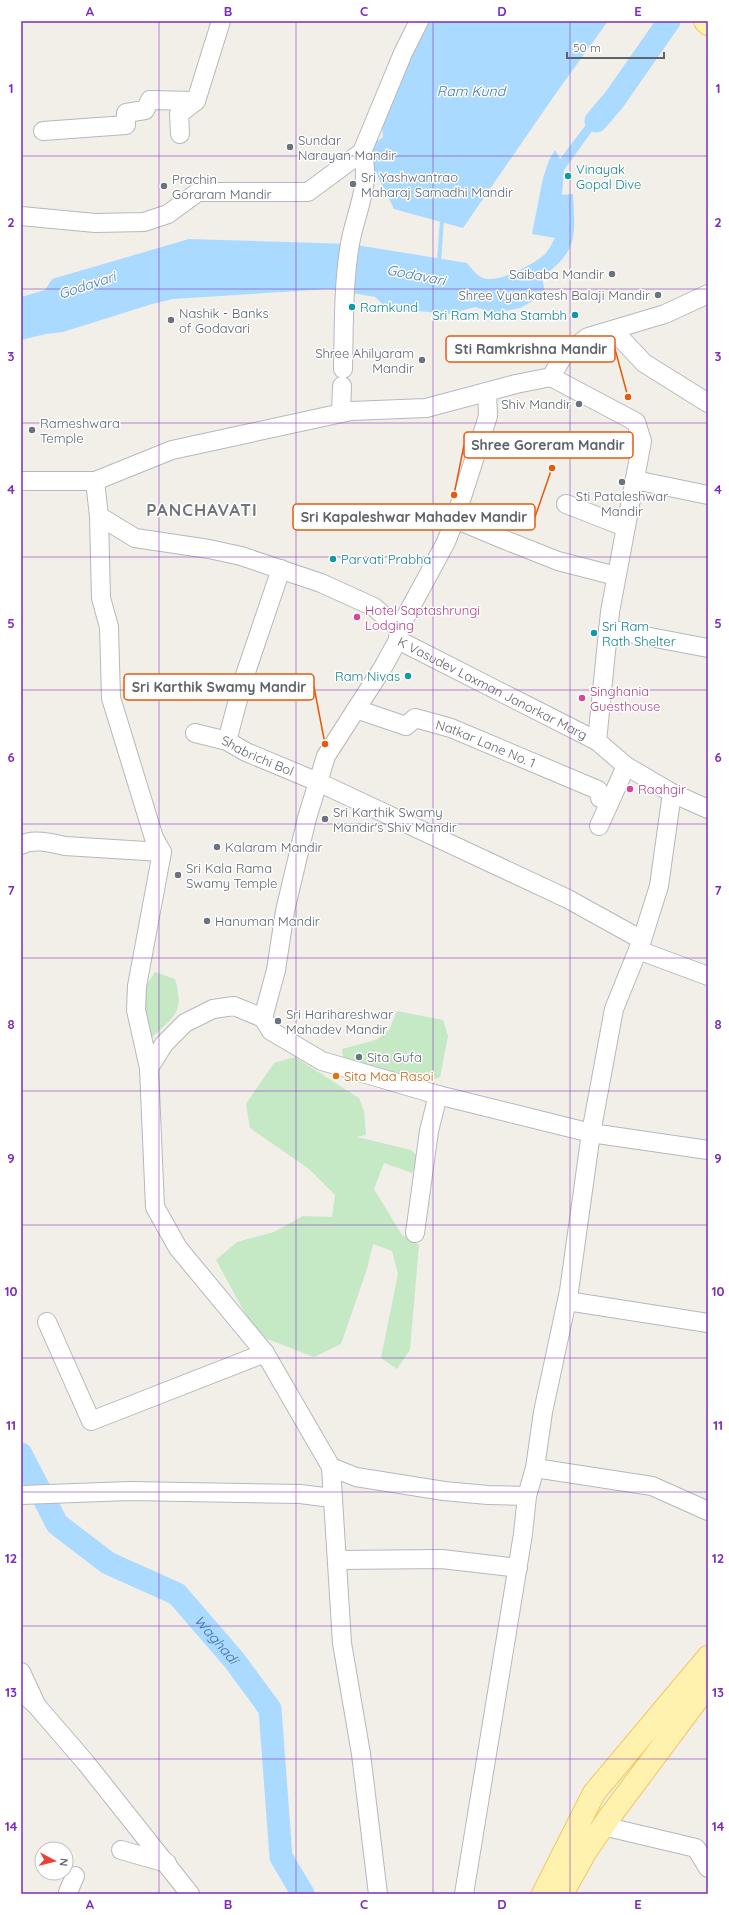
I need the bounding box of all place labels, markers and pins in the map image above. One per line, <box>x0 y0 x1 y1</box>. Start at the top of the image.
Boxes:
place label: Sundar Narayan Mandir <box>298 132 396 163</box>
marker: Sundar Narayan Mandir <box>285 142 295 152</box>
place label: Vinayak Gopal Dive <box>576 161 641 192</box>
place label: Sri Yashwantrao Maharaj Samadhi Mandir <box>361 169 513 200</box>
place label: Prachin Goraram Mandir <box>172 171 272 202</box>
marker: Vinayak Gopal Dive <box>563 171 573 181</box>
marker: Sri Yashwantrao Maharaj Samadhi Mandir <box>348 179 358 189</box>
marker: Prachin Goraram Mandir <box>159 181 169 191</box>
place label: Saibaba Mandir <box>509 266 604 282</box>
marker: Saibaba Mandir <box>607 269 617 279</box>
place label: Shree Vyankatesh Balaji Mandir <box>459 287 650 303</box>
marker: Shree Vyankatesh Balaji Mandir <box>653 290 663 300</box>
place label: Ramkund <box>360 299 418 315</box>
marker: Ramkund <box>347 302 357 312</box>
place label: Nashik - Banks of Godavari <box>179 305 269 336</box>
place label: Sri Ram Maha Stambh <box>432 307 567 323</box>
marker: Sri Ram Maha Stambh <box>570 310 580 320</box>
marker: Nashik - Banks of Godavari <box>166 315 176 325</box>
callout: Sti Ramkrishna Mandir <box>446 336 615 362</box>
place label: Shree Ahilyaram Mandir <box>315 345 414 376</box>
marker: Shree Ahilyaram Mandir <box>417 355 427 365</box>
place label: Shiv Mandir <box>501 396 571 412</box>
marker: Shiv Mandir <box>574 399 584 409</box>
place label: Rameshwara Temple <box>40 415 120 446</box>
marker: Rameshwara Temple <box>27 425 37 435</box>
callout: Shree Goreram Mandir <box>464 432 633 458</box>
marker: Sti Pataleshwar Mandir <box>617 477 627 487</box>
place label: Sti Pataleshwar Mandir <box>576 488 668 519</box>
callout: Sri Kapaleshwar Mahadev Mandir <box>293 504 535 530</box>
place label: Parvati Prabha <box>341 551 431 567</box>
marker: Parvati Prabha <box>328 554 338 564</box>
place label: Hotel Saptashrungi Lodging <box>365 602 480 633</box>
marker: Hotel Saptashrungi Lodging <box>352 612 362 622</box>
place label: Sri Ram Rath Shelter <box>602 618 676 649</box>
marker: Sri Ram Rath Shelter <box>589 628 599 638</box>
place label: Ram Nivas <box>335 668 400 684</box>
marker: Ram Nivas <box>403 671 413 681</box>
callout: Sri Karthik Swamy Mandir <box>124 674 314 700</box>
place label: Singhania Guesthouse <box>590 683 660 714</box>
marker: Singhania Guesthouse <box>577 693 587 703</box>
place label: Raahgir <box>638 781 686 797</box>
marker: Raahgir <box>625 784 635 794</box>
place label: Sri Karthik Swamy Mandir's Shiv Mandir <box>333 804 457 835</box>
marker: Sri Karthik Swamy Mandir's Shiv Mandir <box>320 814 330 824</box>
place label: Kalaram Mandir <box>225 839 322 855</box>
marker: Kalaram Mandir <box>212 842 222 852</box>
place label: Sri Kala Rama Swamy Temple <box>186 860 277 891</box>
marker: Sri Kala Rama Swamy Temple <box>173 870 183 880</box>
place label: Hanuman Mandir <box>215 913 320 929</box>
marker: Hanuman Mandir <box>202 916 212 926</box>
place label: Sri Harihareshwar Mahadev Mandir <box>286 1006 393 1037</box>
marker: Sri Harihareshwar Mahadev Mandir <box>273 1016 283 1026</box>
place label: Sita Gufa <box>367 1049 422 1065</box>
marker: Sita Gufa <box>354 1052 364 1062</box>
place label: Sita Maa Rasoi <box>344 1068 433 1084</box>
marker: Sita Maa Rasoi <box>331 1071 341 1081</box>

